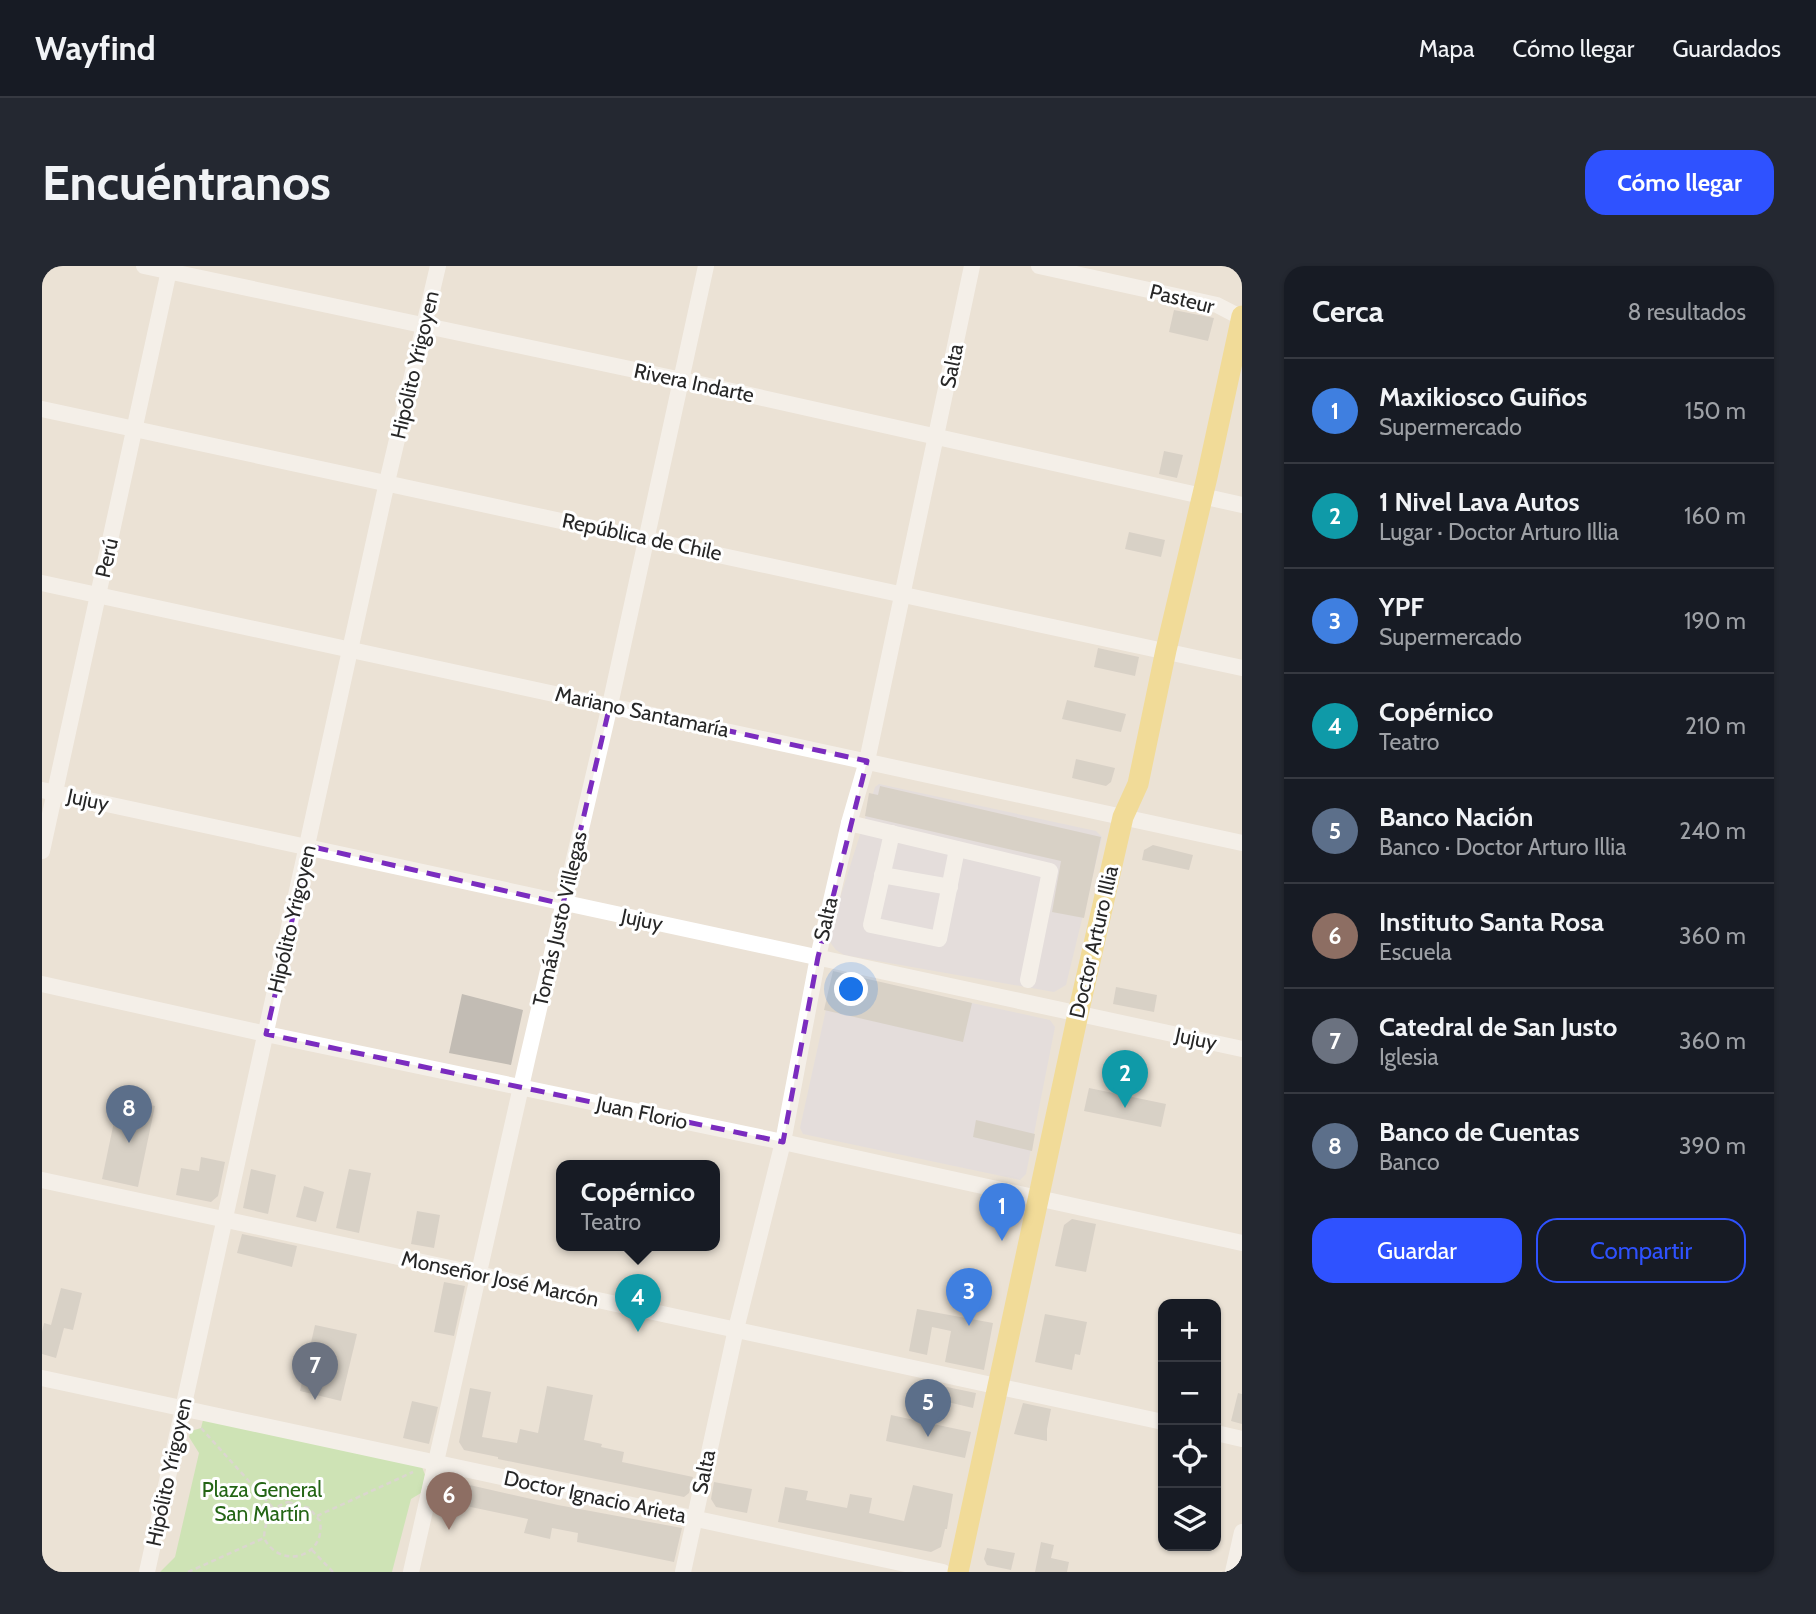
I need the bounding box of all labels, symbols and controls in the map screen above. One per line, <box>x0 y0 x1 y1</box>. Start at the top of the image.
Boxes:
text: Wayfind <box>35 28 156 68</box>
text: Mapa <box>1419 34 1475 63</box>
text: Cómo llegar <box>1513 34 1634 63</box>
text: Guardados <box>1672 34 1781 63</box>
button: Cómo llegar <box>1585 150 1774 215</box>
text: Encuéntranos <box>42 153 331 212</box>
street label: Pasteur <box>1147 278 1217 319</box>
street label: Hipólito Yrigoyen <box>385 288 444 441</box>
text: Cerca <box>1312 293 1384 330</box>
text: 8 resultados <box>1628 298 1746 326</box>
street label: Salta <box>935 342 968 390</box>
street label: Rivera Indarte <box>632 358 757 407</box>
text: Maxikiosco Guiños <box>1379 381 1587 413</box>
text: 1 <box>1331 397 1339 425</box>
text: 150 m <box>1685 397 1746 425</box>
text: Supermercado <box>1379 413 1522 441</box>
text: 1 Nivel Lava Autos <box>1379 486 1580 518</box>
text: 2 <box>1329 502 1341 530</box>
text: 160 m <box>1684 502 1746 530</box>
street label: República de Chile <box>560 507 724 566</box>
text: Lugar · Doctor Arturo Illia <box>1379 518 1619 546</box>
street label: Perú <box>90 536 123 580</box>
text: YPF <box>1379 591 1424 623</box>
text: 3 <box>1329 607 1341 635</box>
text: 190 m <box>1684 607 1746 635</box>
text: Supermercado <box>1379 623 1522 651</box>
street label: Mariano Santamaría <box>553 681 731 742</box>
text: Copérnico <box>1379 696 1493 728</box>
text: 4 <box>1328 712 1342 740</box>
text: 210 m <box>1685 712 1746 740</box>
text: Teatro <box>1379 728 1439 756</box>
street label: Jujuy <box>64 783 112 817</box>
text: Banco Nación <box>1379 801 1533 833</box>
text: 5 <box>1329 817 1341 845</box>
text: 240 m <box>1679 817 1746 845</box>
street label: Tomás Justo Villegas <box>527 829 592 1009</box>
text: Banco · Doctor Arturo Illia <box>1379 833 1626 861</box>
street label: Hipólito Yrigoyen <box>262 842 321 995</box>
street label: Doctor Arturo Illia <box>1064 863 1123 1021</box>
street label: Salta <box>808 894 843 943</box>
street label: Jujuy <box>618 903 666 937</box>
text: Instituto Santa Rosa <box>1379 906 1604 938</box>
text: 6 <box>1329 922 1341 950</box>
text: 360 m <box>1679 922 1746 950</box>
text: Escuela <box>1379 938 1452 966</box>
your location <box>834 972 868 1006</box>
text: Catedral de San Justo <box>1379 1011 1617 1043</box>
street label: Jujuy <box>1172 1022 1220 1056</box>
text: 7 <box>1329 1027 1341 1055</box>
text: 360 m <box>1679 1027 1746 1055</box>
text: Iglesia <box>1379 1043 1439 1071</box>
pin: 2 <box>1102 1050 1148 1108</box>
pin: 8 <box>106 1085 152 1143</box>
street label: Juan Florio <box>593 1090 690 1134</box>
text: Banco de Cuentas <box>1379 1116 1579 1148</box>
text: 8 <box>1328 1132 1342 1160</box>
text: 390 m <box>1679 1132 1746 1160</box>
text: Banco <box>1379 1148 1440 1176</box>
popup <box>556 1160 720 1251</box>
text: Copérnico <box>581 1176 695 1208</box>
pin: 1 <box>979 1183 1025 1241</box>
text: Teatro <box>581 1208 641 1236</box>
button: Guardar <box>1312 1218 1522 1283</box>
button: Compartir <box>1536 1218 1746 1283</box>
street label: Monseñor José Marcón <box>399 1245 601 1312</box>
pin: 3 <box>946 1268 992 1326</box>
pin: 4 <box>615 1274 661 1332</box>
map controls <box>1158 1299 1221 1551</box>
button: + <box>1158 1299 1221 1362</box>
pin: 7 <box>292 1342 338 1400</box>
button: − <box>1158 1362 1221 1425</box>
pin: 5 <box>905 1379 951 1437</box>
street label: Hipólito Yrigoyen <box>141 1395 196 1548</box>
button: locate <box>1158 1425 1221 1488</box>
street label: Salta <box>687 1448 720 1496</box>
street label: Doctor Ignacio Arieta <box>502 1465 688 1528</box>
pin: 6 <box>426 1472 472 1530</box>
park label: Plaza General San Martín <box>202 1477 322 1526</box>
button: layers <box>1158 1488 1221 1551</box>

